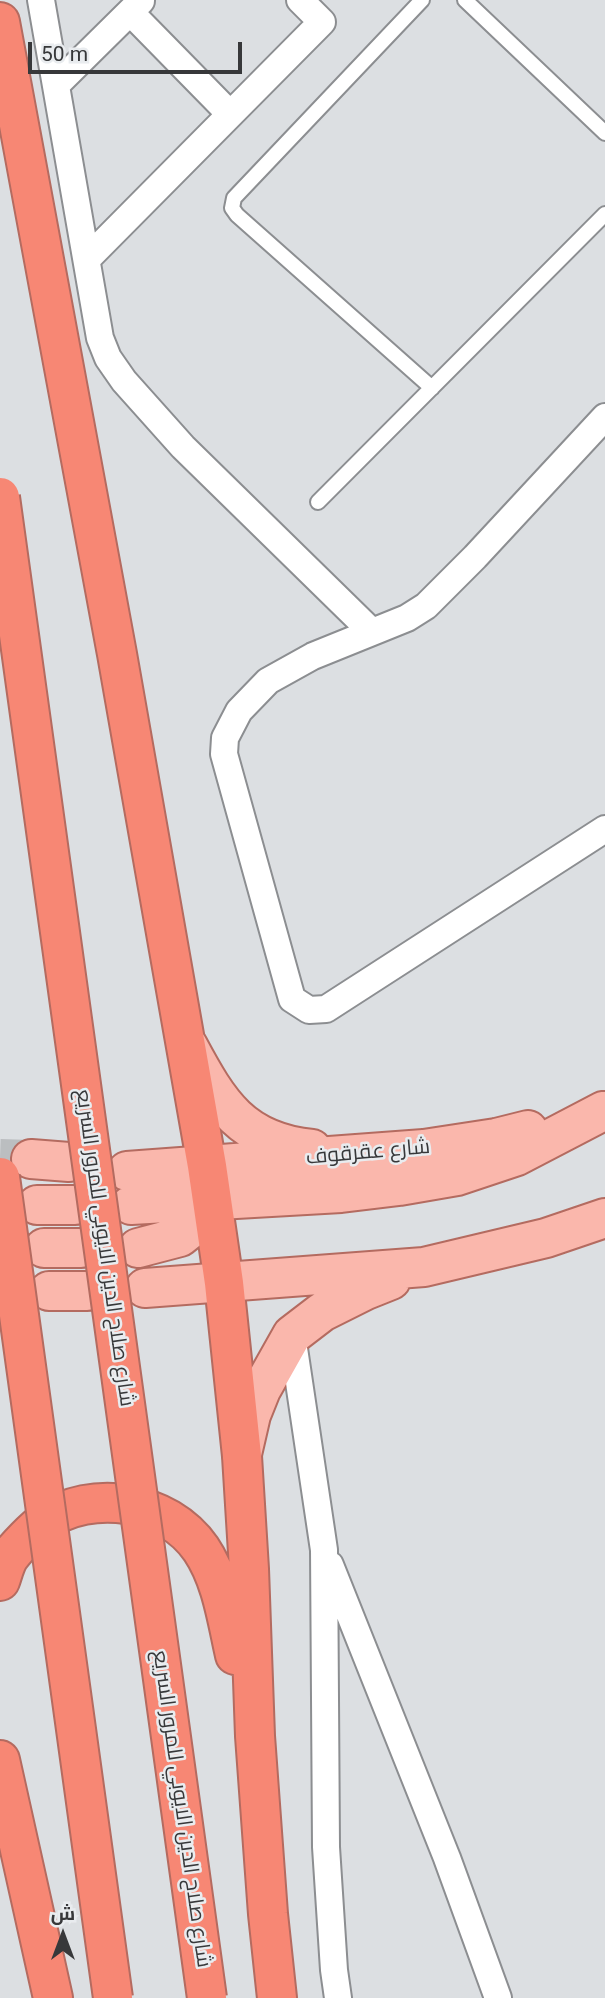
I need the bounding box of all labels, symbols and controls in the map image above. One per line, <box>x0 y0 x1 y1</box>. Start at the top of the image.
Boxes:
scale bar <box>32 28 245 72</box>
text: 50 m <box>41 42 88 66</box>
street label: شارع صلاح الدين الايوبي للمرور السريع <box>69 1088 139 1408</box>
street label: شارع عقرقوف <box>305 1135 431 1171</box>
street label: شارع صلاح الدين الايوبي للمرور السريع <box>146 1649 216 1969</box>
north arrow <box>28 1900 98 1970</box>
text: ش <box>51 1902 75 1925</box>

